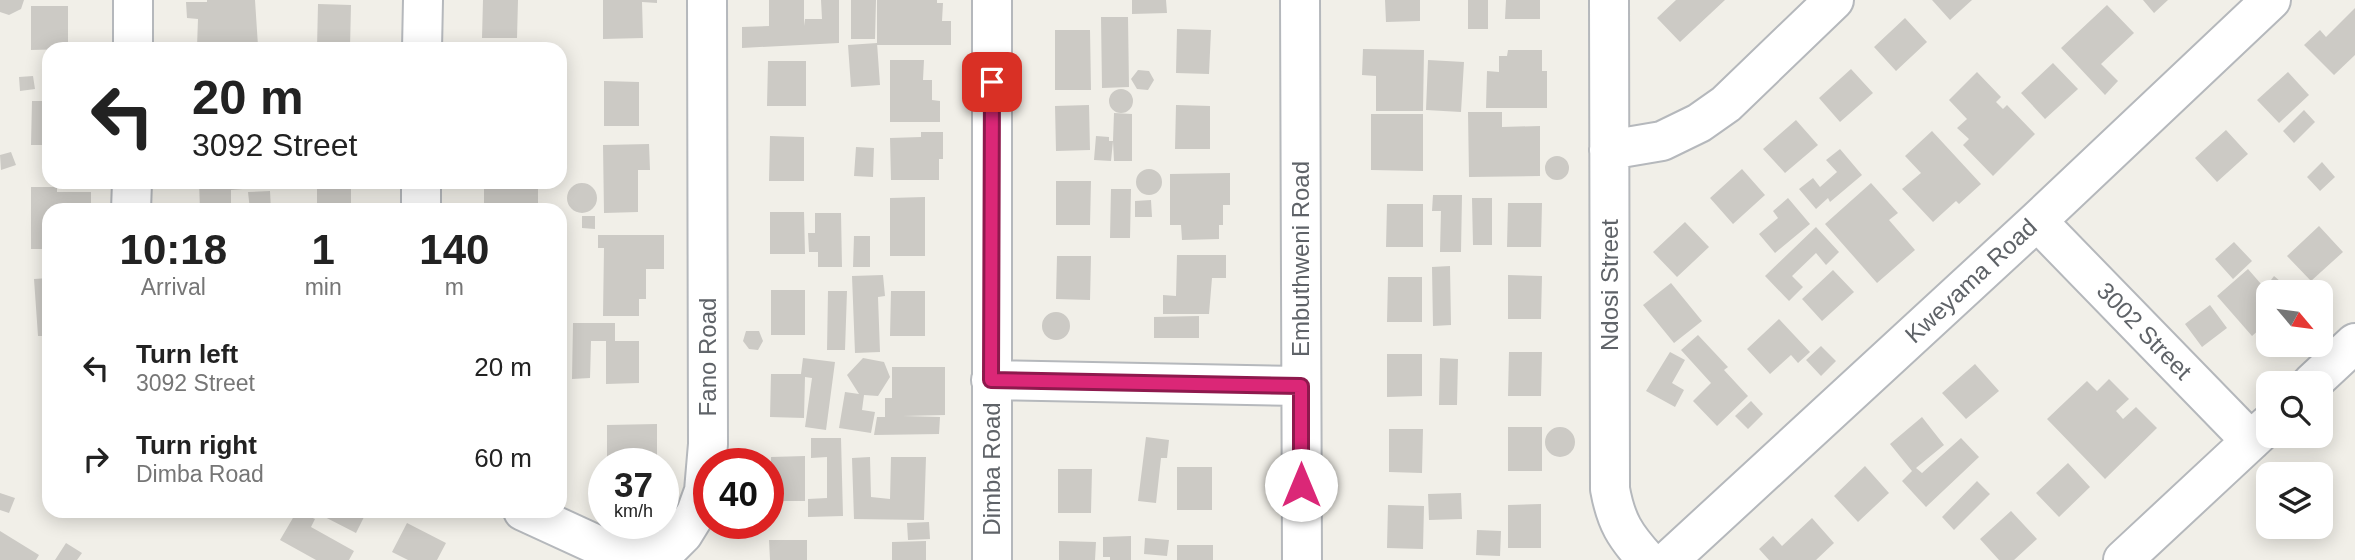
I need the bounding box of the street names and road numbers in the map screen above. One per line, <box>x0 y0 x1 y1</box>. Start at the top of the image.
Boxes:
street label: Embuthweni Road <box>1287 161 1314 357</box>
street label: Kweyama Road <box>1899 213 2042 348</box>
street label: Ndosi Street <box>1596 219 1623 351</box>
street label: 3002 Street <box>2092 277 2197 385</box>
street label: Fano Road <box>694 298 721 416</box>
street label: Dimba Road <box>978 402 1005 536</box>

